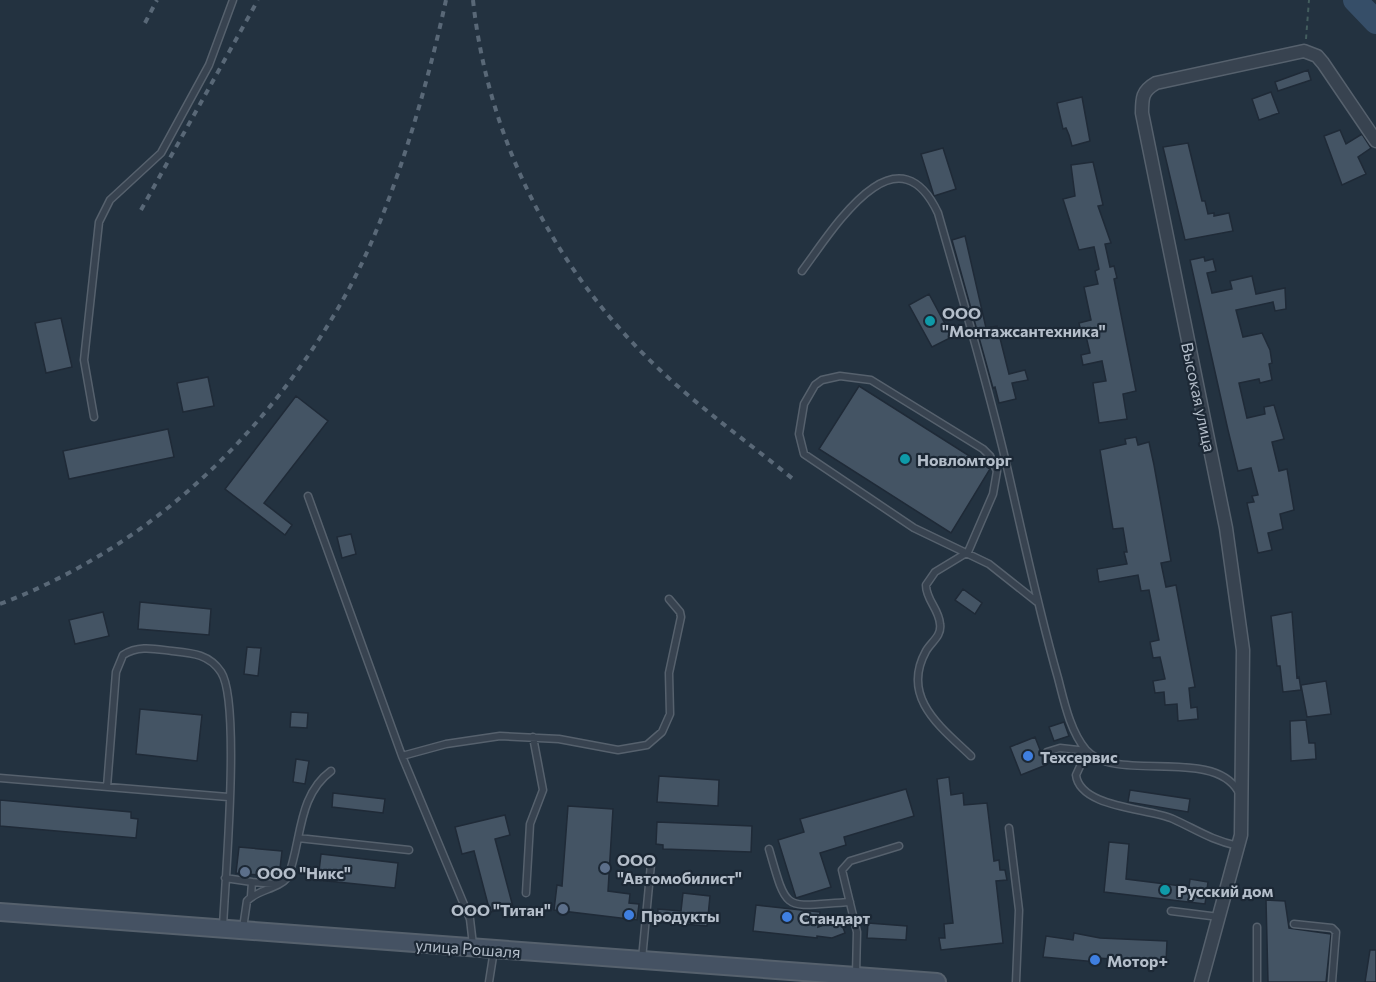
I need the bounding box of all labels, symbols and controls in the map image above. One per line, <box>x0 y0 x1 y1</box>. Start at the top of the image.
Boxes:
place label: ООО "Монтажсантехника" <box>942 303 1106 340</box>
marker: ООО "Монтажсантехника" <box>923 314 937 328</box>
street label: Высокая улица <box>1178 340 1220 454</box>
place label: Новломторг <box>917 450 1012 469</box>
marker: Новломторг <box>898 452 912 466</box>
place label: Техсервис <box>1040 747 1118 766</box>
marker: Техсервис <box>1021 749 1035 763</box>
place label: ООО "Автомобилист" <box>617 850 742 887</box>
marker: ООО "Автомобилист" <box>598 861 612 875</box>
place label: ООО "Никс" <box>257 863 351 882</box>
marker: ООО "Никс" <box>238 865 252 879</box>
place label: Русский дом <box>1177 881 1273 900</box>
marker: Русский дом <box>1158 883 1172 897</box>
place label: ООО "Титан" <box>451 900 551 919</box>
marker: ООО "Титан" <box>556 902 570 916</box>
place label: Продукты <box>641 906 720 925</box>
marker: Продукты <box>622 908 636 922</box>
place label: Стандарт <box>799 908 871 927</box>
marker: Стандарт <box>780 910 794 924</box>
street label: улица Рошаля <box>415 935 521 961</box>
place label: Мотор+ <box>1107 951 1168 970</box>
marker: Мотор+ <box>1088 953 1102 967</box>

